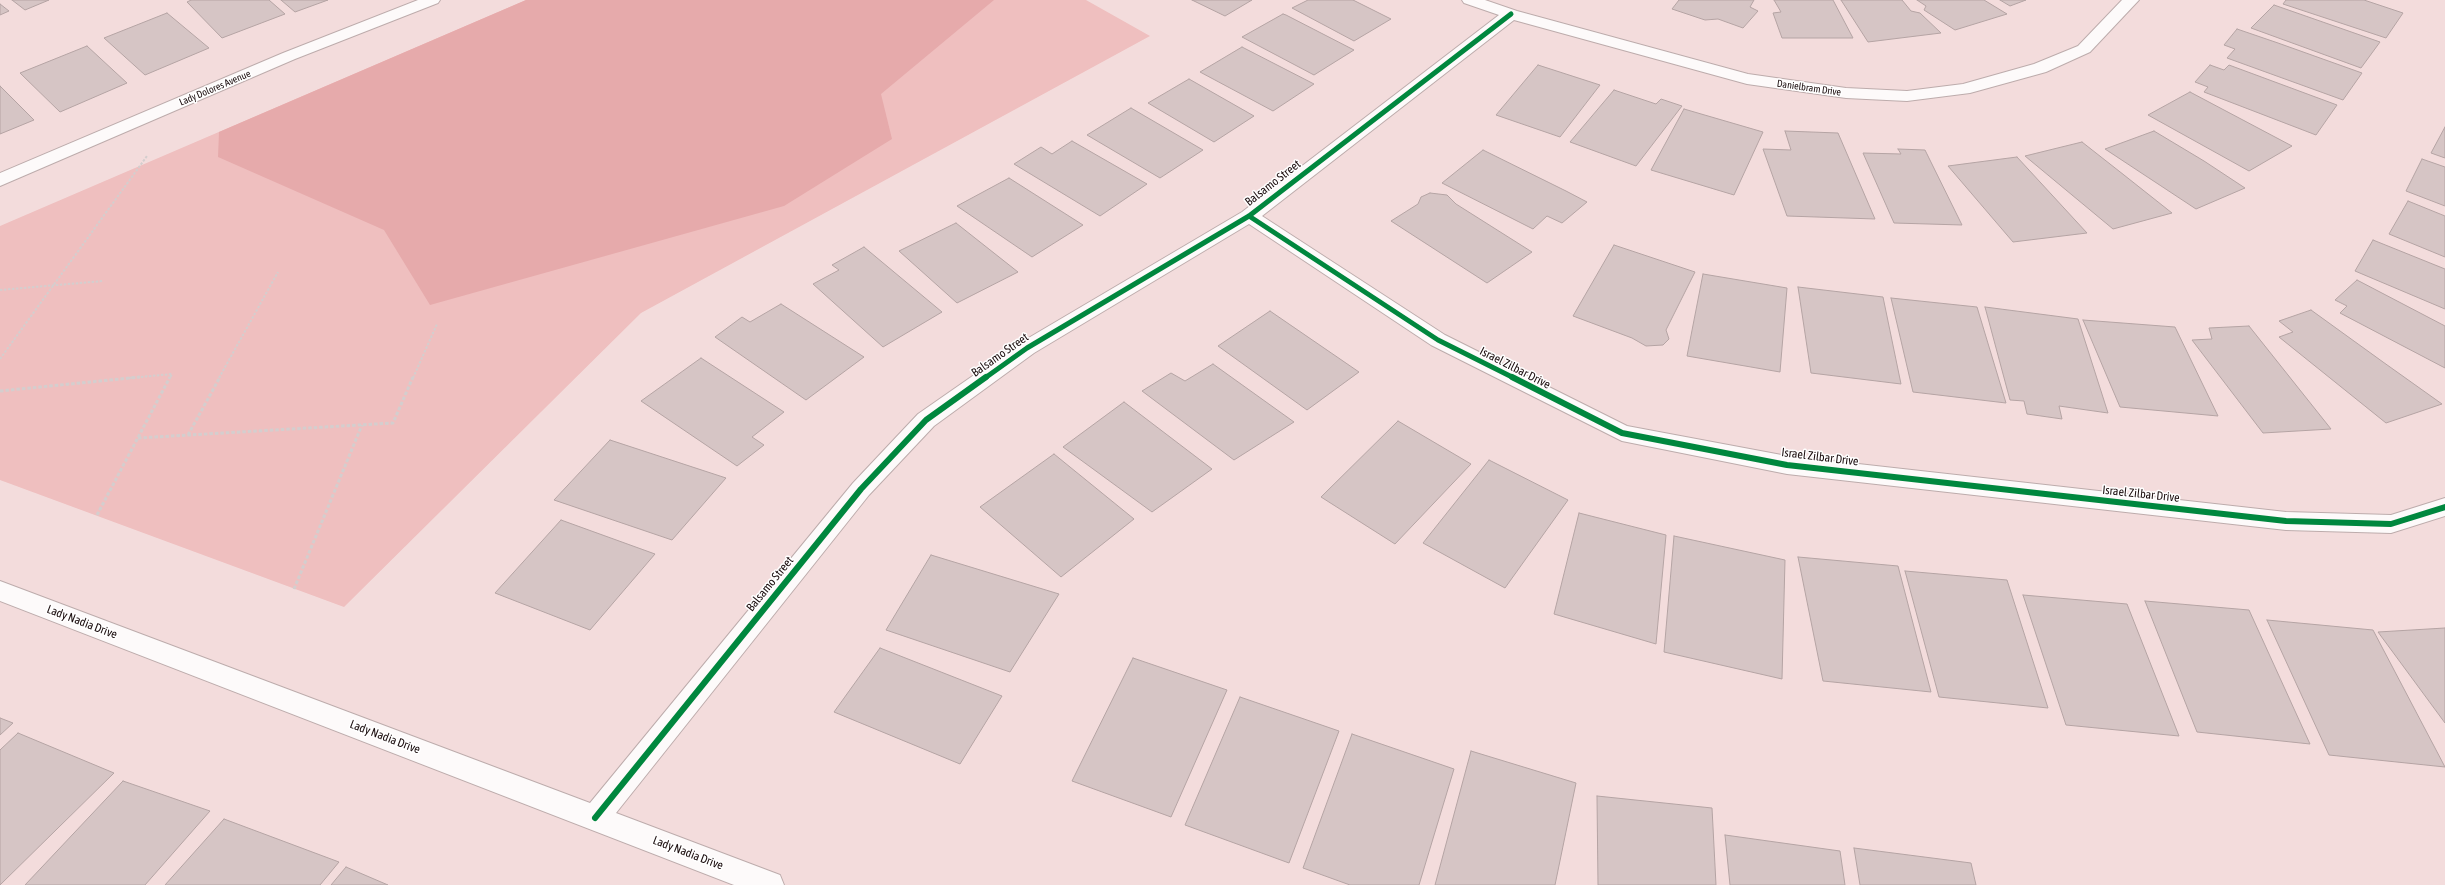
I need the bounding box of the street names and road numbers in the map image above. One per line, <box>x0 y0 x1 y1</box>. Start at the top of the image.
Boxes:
street label: Lady Dolores Avenue <box>178 68 252 108</box>
street label: Danielbram Drive <box>1776 78 1842 98</box>
street label: Balsamo Street <box>1242 157 1304 209</box>
street label: Balsamo Street <box>969 330 1031 380</box>
street label: Israel Zilbar Drive <box>1477 344 1553 392</box>
street label: Israel Zilbar Drive <box>1781 445 1859 469</box>
street label: Israel Zilbar Drive <box>2102 483 2180 505</box>
street label: Balsamo Street <box>743 554 797 614</box>
street label: Lady Nadia Drive <box>45 602 119 642</box>
street label: Lady Nadia Drive <box>348 717 422 757</box>
street label: Lady Nadia Drive <box>651 833 725 873</box>

